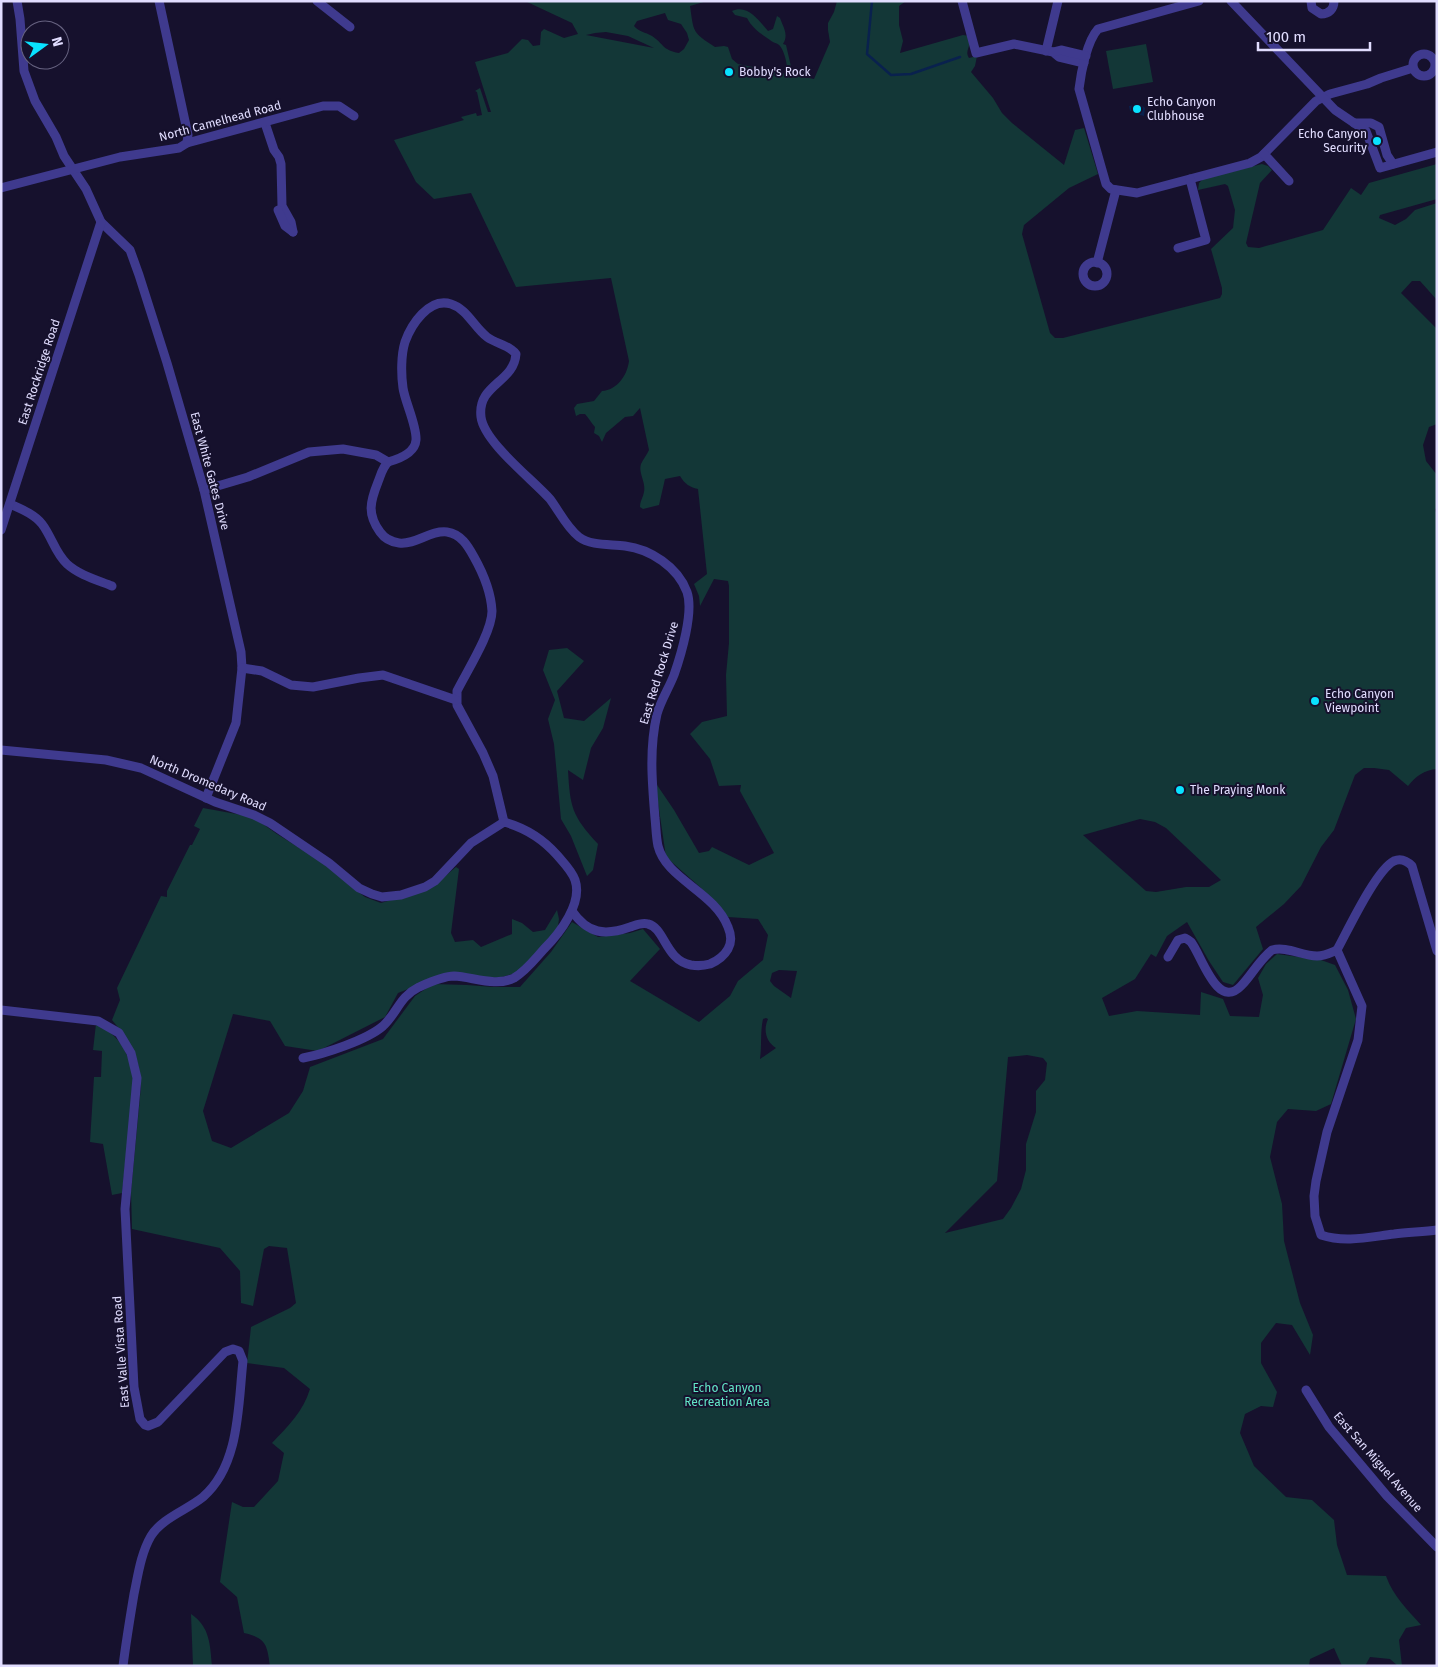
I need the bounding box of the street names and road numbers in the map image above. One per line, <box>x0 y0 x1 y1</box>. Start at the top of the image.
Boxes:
street label: North Camelhead Road <box>157 98 283 144</box>
street label: East Rockridge Road <box>15 317 63 427</box>
street label: East White Gates Drive <box>187 410 233 532</box>
street label: East Red Rock Drive <box>637 620 681 726</box>
street label: North Dromedary Road <box>148 752 268 814</box>
street label: East Valle Vista Road <box>110 1295 132 1409</box>
street label: East San Miguel Avenue <box>1331 1409 1425 1515</box>

